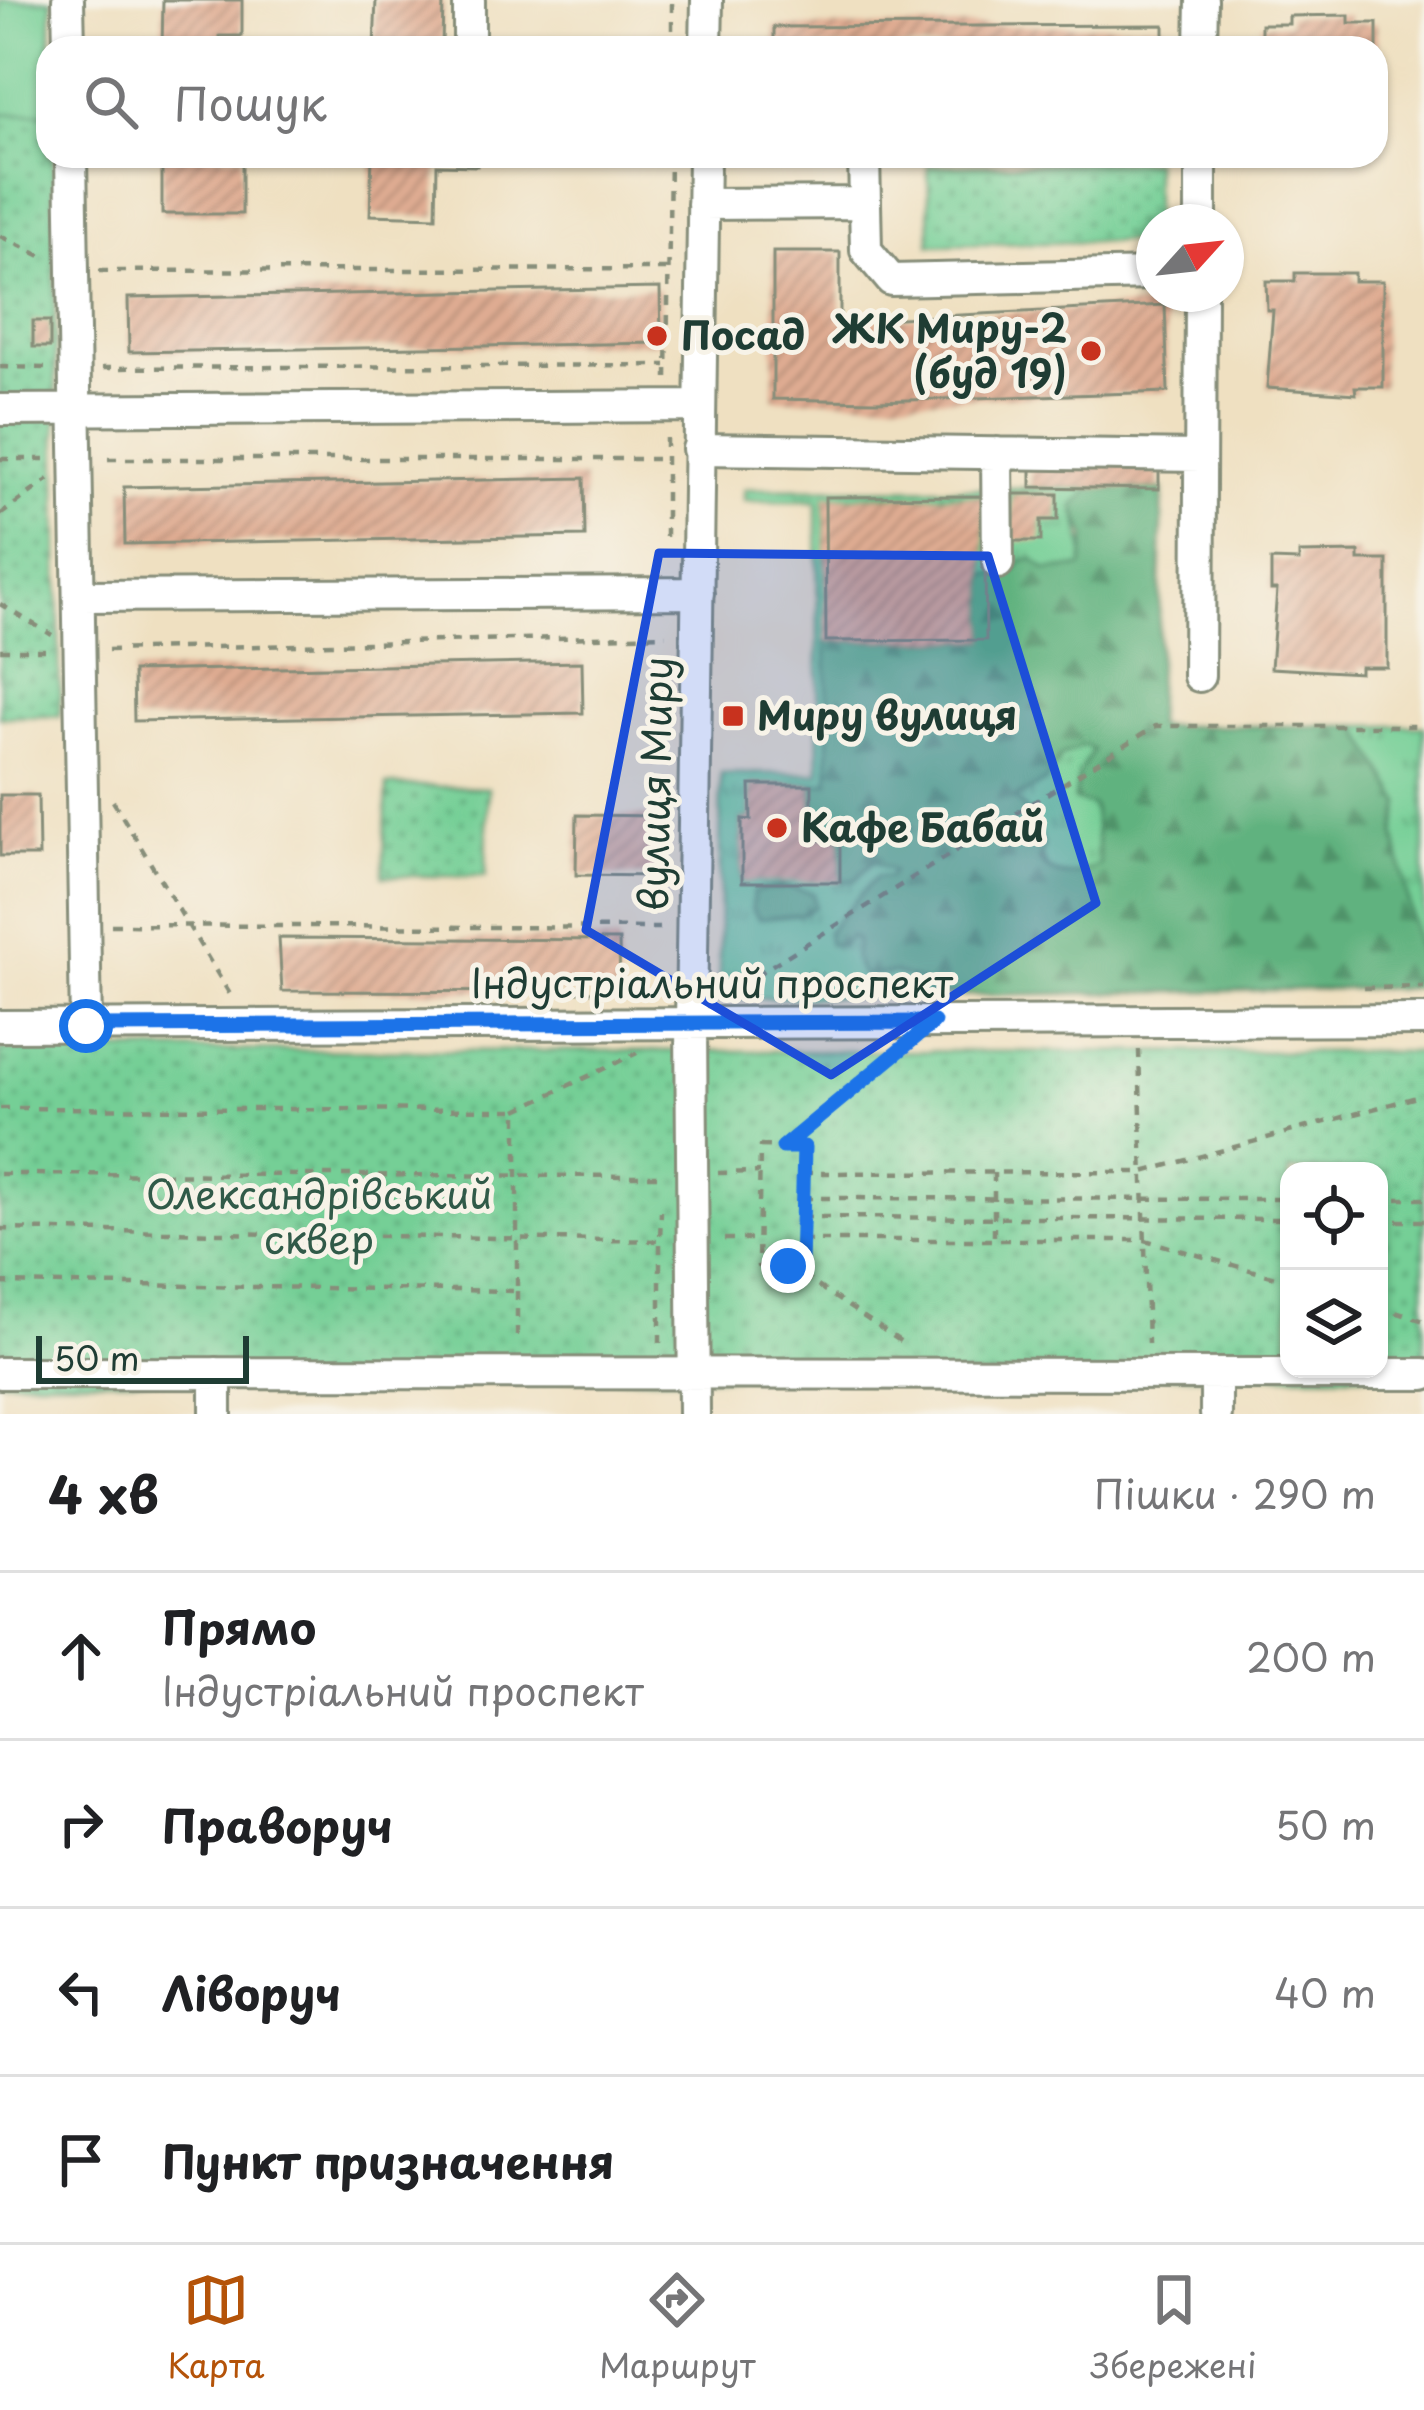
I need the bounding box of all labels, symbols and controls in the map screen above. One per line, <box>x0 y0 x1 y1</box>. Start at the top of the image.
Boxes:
search box <box>36 36 1388 168</box>
text: Пошук <box>174 68 327 136</box>
icon: search <box>78 69 144 135</box>
north arrow <box>1136 204 1244 312</box>
place label: ЖК Миру-2 (буд 19) <box>832 297 1067 401</box>
place label: Посад <box>681 304 805 363</box>
marker: Посад <box>644 323 670 349</box>
marker: ЖК Миру-2 (буд 19) <box>1078 338 1104 364</box>
street label: вулиця Миру <box>622 657 685 911</box>
place label: Миру вулиця <box>757 684 1017 743</box>
marker: Миру вулиця <box>720 703 746 729</box>
place label: Кафе Бабай <box>801 796 1044 855</box>
marker: Кафе Бабай <box>764 815 790 841</box>
street label: Індустріальний проспект <box>471 952 954 1011</box>
route start <box>59 999 113 1053</box>
map controls <box>1280 1162 1388 1378</box>
button: locate <box>1280 1162 1388 1270</box>
park label: Олександрівський сквер <box>146 1163 492 1267</box>
route end <box>761 1239 815 1293</box>
button: layers <box>1280 1270 1388 1378</box>
scale bar <box>36 1330 249 1383</box>
text: 50 m <box>54 1332 140 1382</box>
text: 4 хв <box>48 1454 159 1531</box>
text: Пішки · 290 m <box>1094 1463 1376 1522</box>
text: Прямо <box>162 1592 316 1660</box>
icon: ahead <box>48 1623 114 1689</box>
text: 200 m <box>1246 1626 1376 1685</box>
text: Індустріальний проспект <box>162 1660 644 1719</box>
text: Праворуч <box>162 1790 393 1858</box>
icon: right <box>48 1791 114 1857</box>
text: 50 m <box>1275 1794 1376 1853</box>
text: Ліворуч <box>162 1958 341 2026</box>
icon: left <box>48 1959 114 2025</box>
text: 40 m <box>1274 1962 1376 2021</box>
text: Пункт призначення <box>162 2126 614 2194</box>
icon: arrive <box>48 2127 114 2193</box>
tab: Карта <box>167 2267 264 2389</box>
tab: Маршрут <box>599 2267 756 2389</box>
tab: Збережені <box>1091 2267 1257 2389</box>

